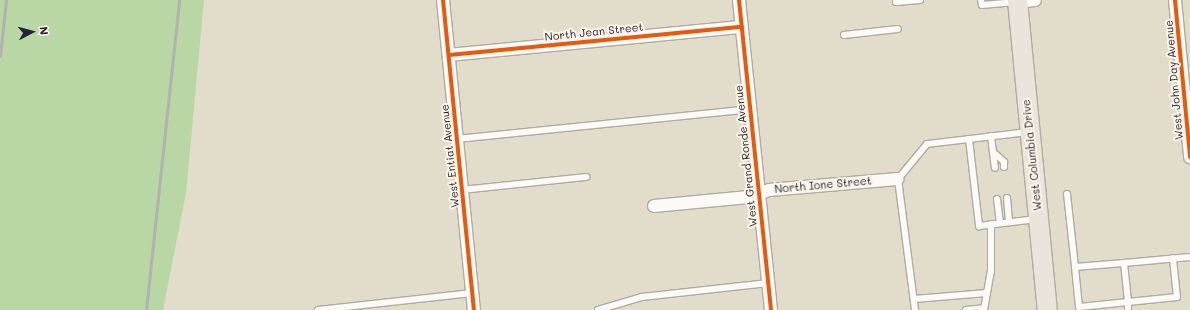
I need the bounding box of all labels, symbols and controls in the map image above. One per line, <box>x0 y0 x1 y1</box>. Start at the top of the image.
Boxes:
north arrow <box>12 12 52 52</box>
street label: North Jean Street <box>544 20 644 44</box>
street label: West John Day Avenue <box>1162 20 1186 140</box>
text: N <box>37 26 52 36</box>
street label: West Grand Ronde Avenue <box>732 85 760 227</box>
street label: West Columbia Drive <box>1020 99 1044 211</box>
street label: West Entiat Avenue <box>438 104 462 208</box>
street label: North Ione Street <box>774 174 872 196</box>

